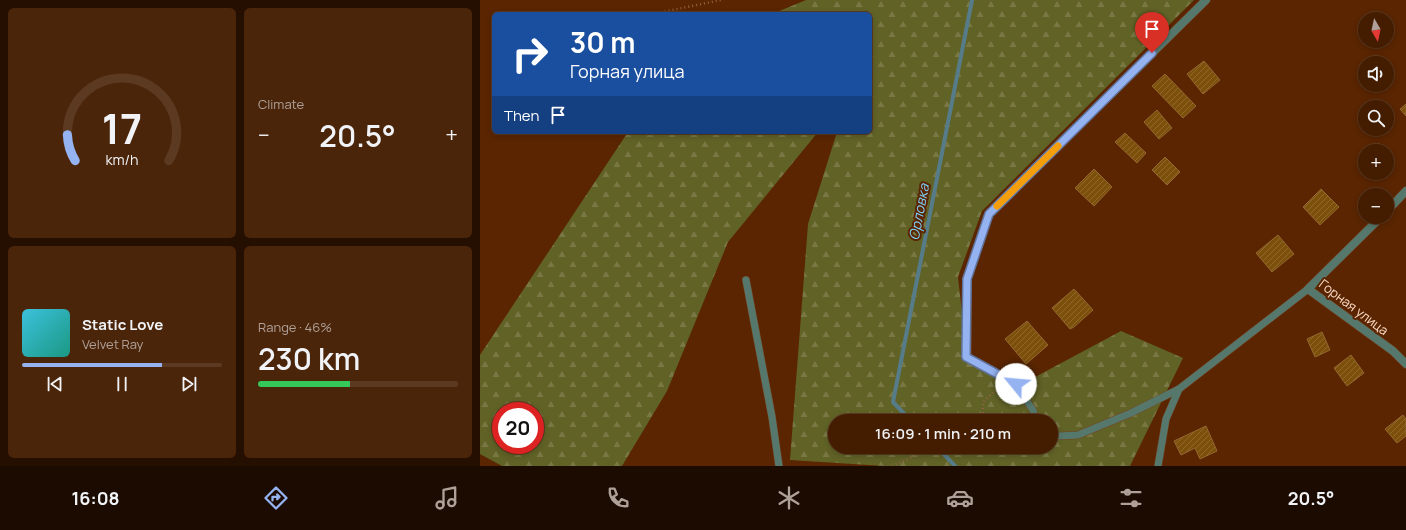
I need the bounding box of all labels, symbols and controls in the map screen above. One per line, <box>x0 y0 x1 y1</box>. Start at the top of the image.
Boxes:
pin <box>1135 12 1169 53</box>
north arrow <box>1358 12 1394 48</box>
map controls <box>1358 12 1394 224</box>
icon: arrive <box>1141 18 1163 40</box>
text: 30 m <box>570 23 635 61</box>
icon: right <box>504 28 556 80</box>
button: sound <box>1358 56 1394 92</box>
text: Горная улица <box>570 59 684 83</box>
text: Climate <box>258 95 304 113</box>
text: 17 <box>102 100 142 156</box>
button: search <box>1358 100 1394 136</box>
icon: arrive <box>547 104 569 126</box>
text: Then <box>504 105 539 126</box>
text: 20.5° <box>319 115 396 156</box>
text: − <box>258 120 270 150</box>
text: + <box>445 120 458 150</box>
button: + <box>1358 144 1394 180</box>
text: km/h <box>105 150 139 169</box>
water label: Орловка <box>904 181 934 242</box>
button: − <box>1358 188 1394 224</box>
street label: Горная улица <box>1316 275 1392 339</box>
text: Static Love <box>82 314 163 335</box>
text: Range · 46% <box>258 318 332 336</box>
text: Velvet Ray <box>82 335 143 353</box>
text: 230 km <box>258 338 360 379</box>
position arrow <box>995 363 1037 405</box>
icon: previous <box>44 373 66 395</box>
icon: pause <box>111 373 133 395</box>
icon: next <box>178 373 200 395</box>
speed limit sign: 20 <box>492 402 544 454</box>
text: 16:09 · 1 min · 210 m <box>875 423 1011 444</box>
icon: directions <box>262 484 290 512</box>
icon: music <box>433 484 461 512</box>
icon: phone <box>604 484 632 512</box>
icon: climate <box>775 484 803 512</box>
icon: car <box>946 484 974 512</box>
icon: filters <box>1117 484 1145 512</box>
text: 16:08 <box>71 486 120 510</box>
text: 20.5° <box>1288 486 1334 510</box>

